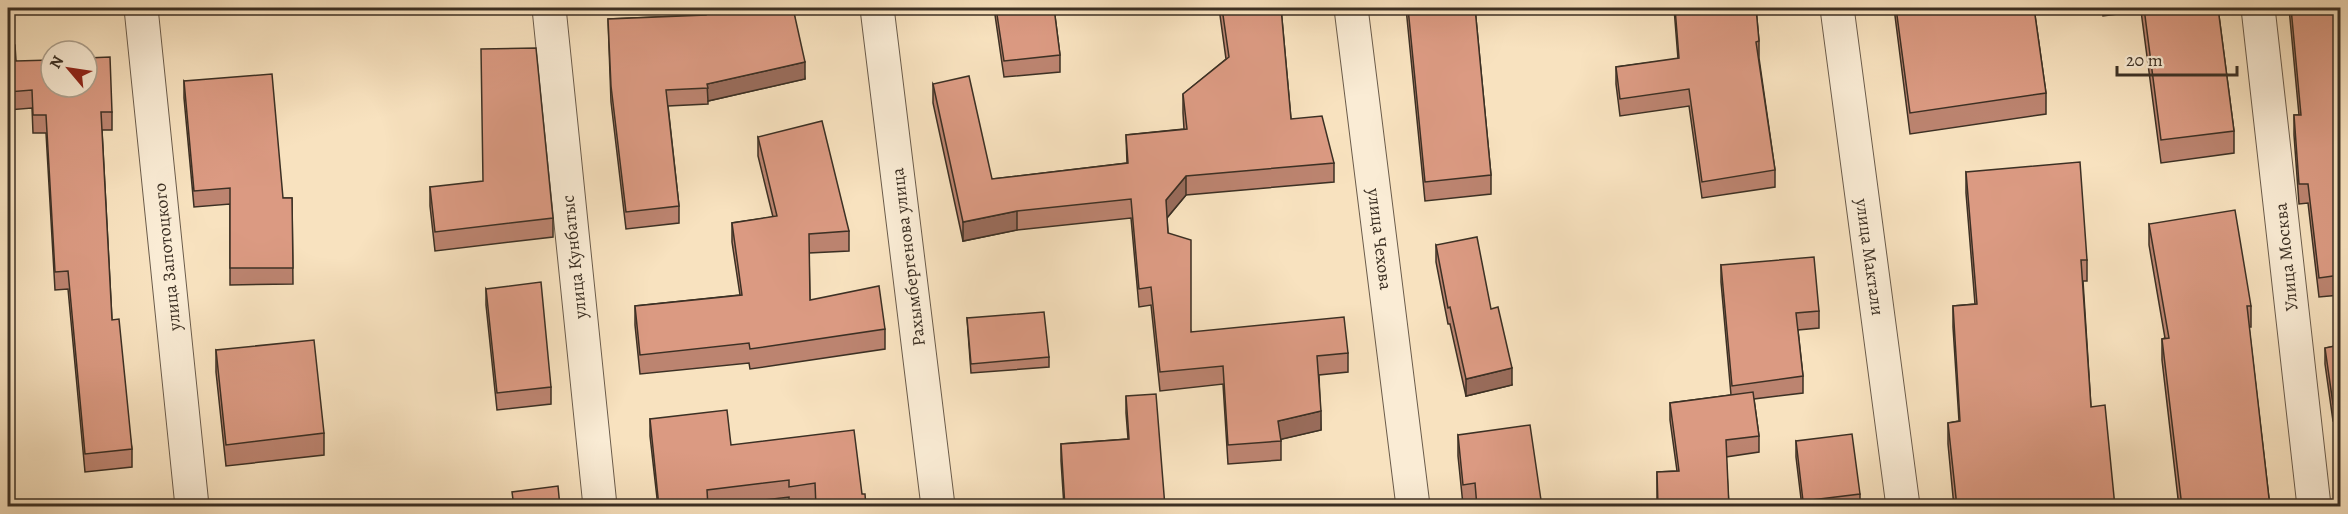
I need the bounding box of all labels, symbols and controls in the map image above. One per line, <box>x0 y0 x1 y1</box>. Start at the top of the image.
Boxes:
north arrow <box>39 39 99 99</box>
scale bar <box>2117 39 2237 77</box>
text: 20 m <box>2126 48 2163 72</box>
text: N <box>44 51 69 73</box>
street label: Рахымбергенова улица <box>885 166 931 348</box>
street label: улица Запотоцкого <box>147 182 187 333</box>
street label: улица Чехова <box>1362 186 1398 292</box>
street label: улица Кунбатыс <box>556 194 593 321</box>
street label: улица Мактали <box>1850 196 1890 317</box>
street label: Улица Москва <box>2268 201 2304 312</box>

